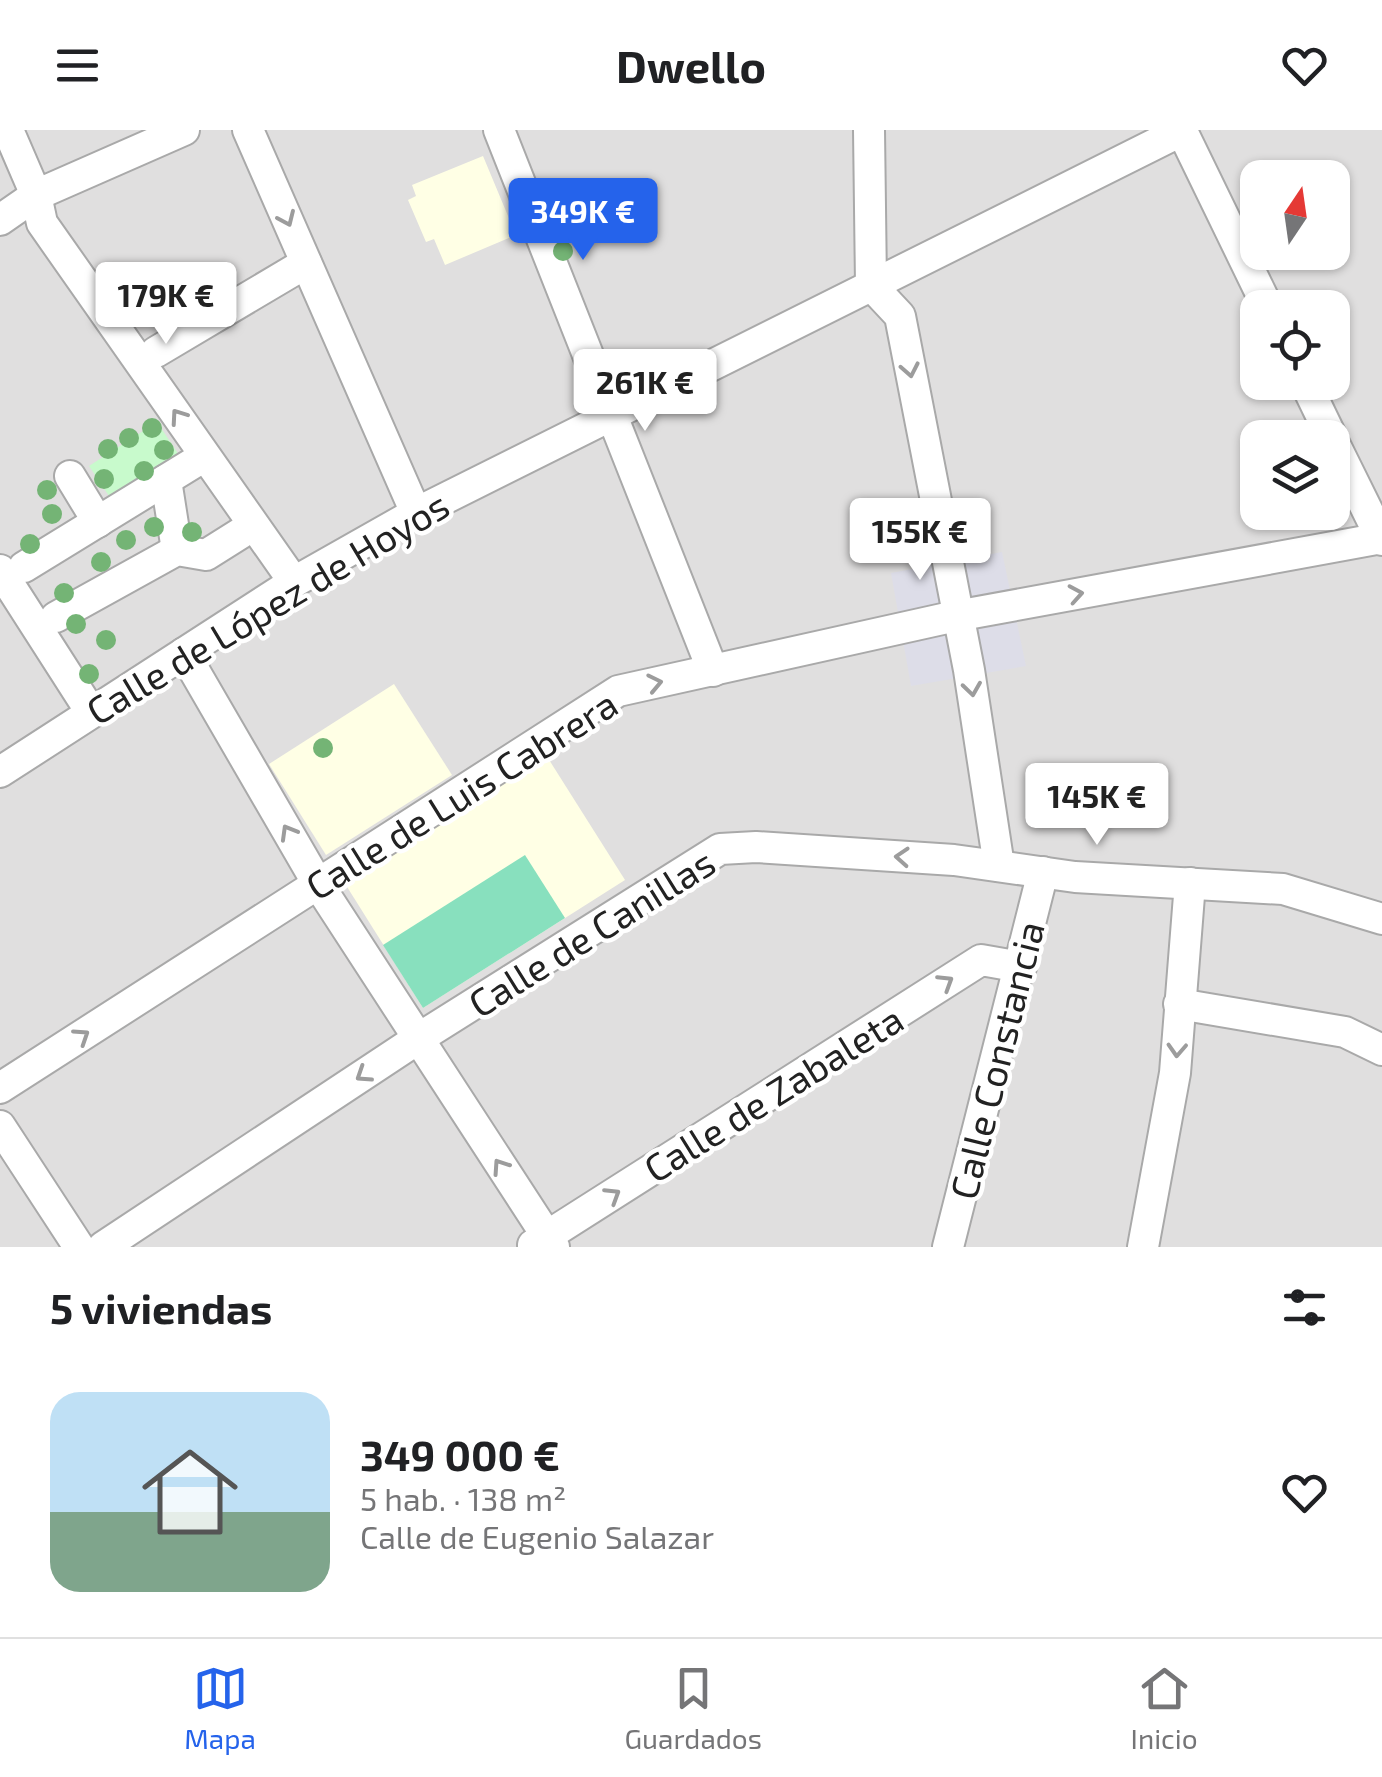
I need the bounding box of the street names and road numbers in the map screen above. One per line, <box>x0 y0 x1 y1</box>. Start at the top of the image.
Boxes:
street label: Calle de López de Hoyos <box>78 481 456 733</box>
street label: Calle de Luis Cabrera <box>297 680 625 908</box>
street label: Calle de Canillas <box>459 838 723 1026</box>
street label: Calle Constancia <box>939 916 1053 1204</box>
street label: Calle de Zabaleta <box>635 995 911 1191</box>

